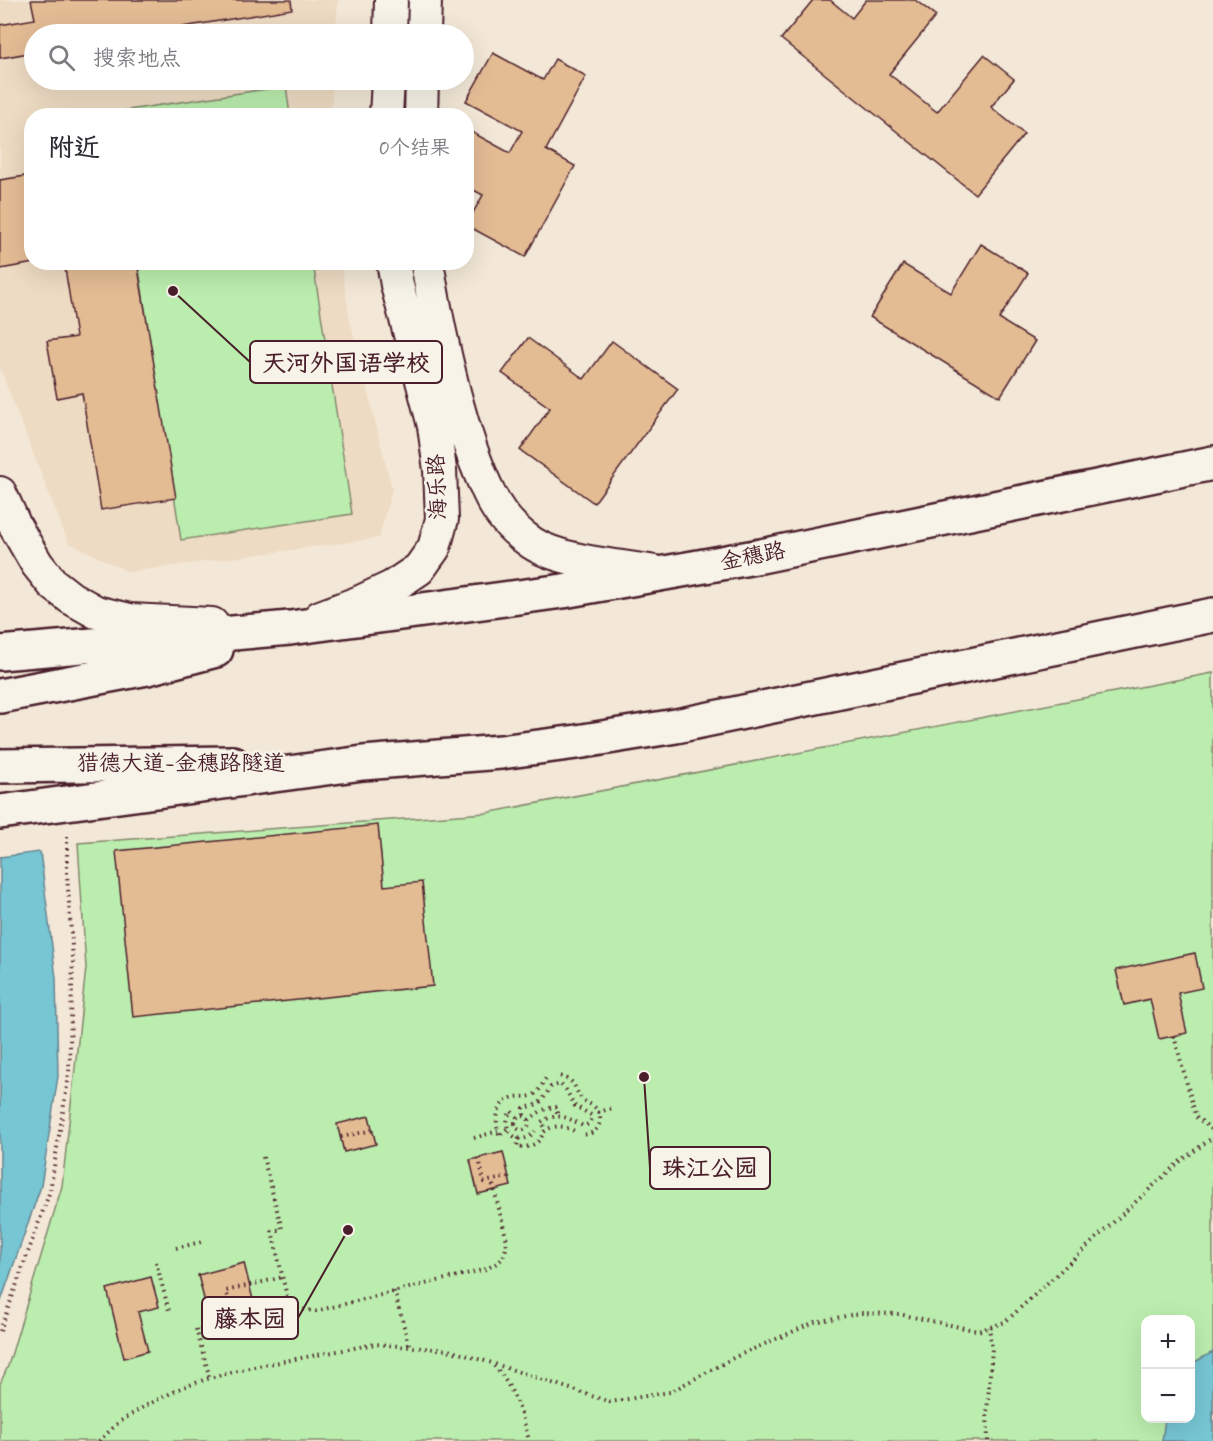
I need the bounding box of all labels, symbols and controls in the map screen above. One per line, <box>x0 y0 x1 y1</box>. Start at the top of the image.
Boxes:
search box <box>24 24 474 90</box>
icon: search <box>45 41 78 74</box>
text: 搜索地点 <box>93 45 181 73</box>
text: 附近 <box>48 132 100 166</box>
text: 0个结果 <box>379 135 450 162</box>
callout: 天河外国语学校 <box>250 341 442 383</box>
text: 天河外国语学校 <box>262 349 430 380</box>
street label: 海乐路 <box>423 454 453 520</box>
street label: 金穗路 <box>718 537 788 577</box>
street label: 猎德大道-金穗路隧道 <box>77 750 285 778</box>
callout: 珠江公园 <box>650 1147 770 1189</box>
text: 珠江公园 <box>662 1154 758 1185</box>
callout: 藤本园 <box>202 1297 298 1339</box>
text: 藤本园 <box>214 1305 286 1336</box>
map controls <box>1141 1315 1195 1423</box>
button: + <box>1141 1315 1195 1369</box>
button: − <box>1141 1369 1195 1423</box>

